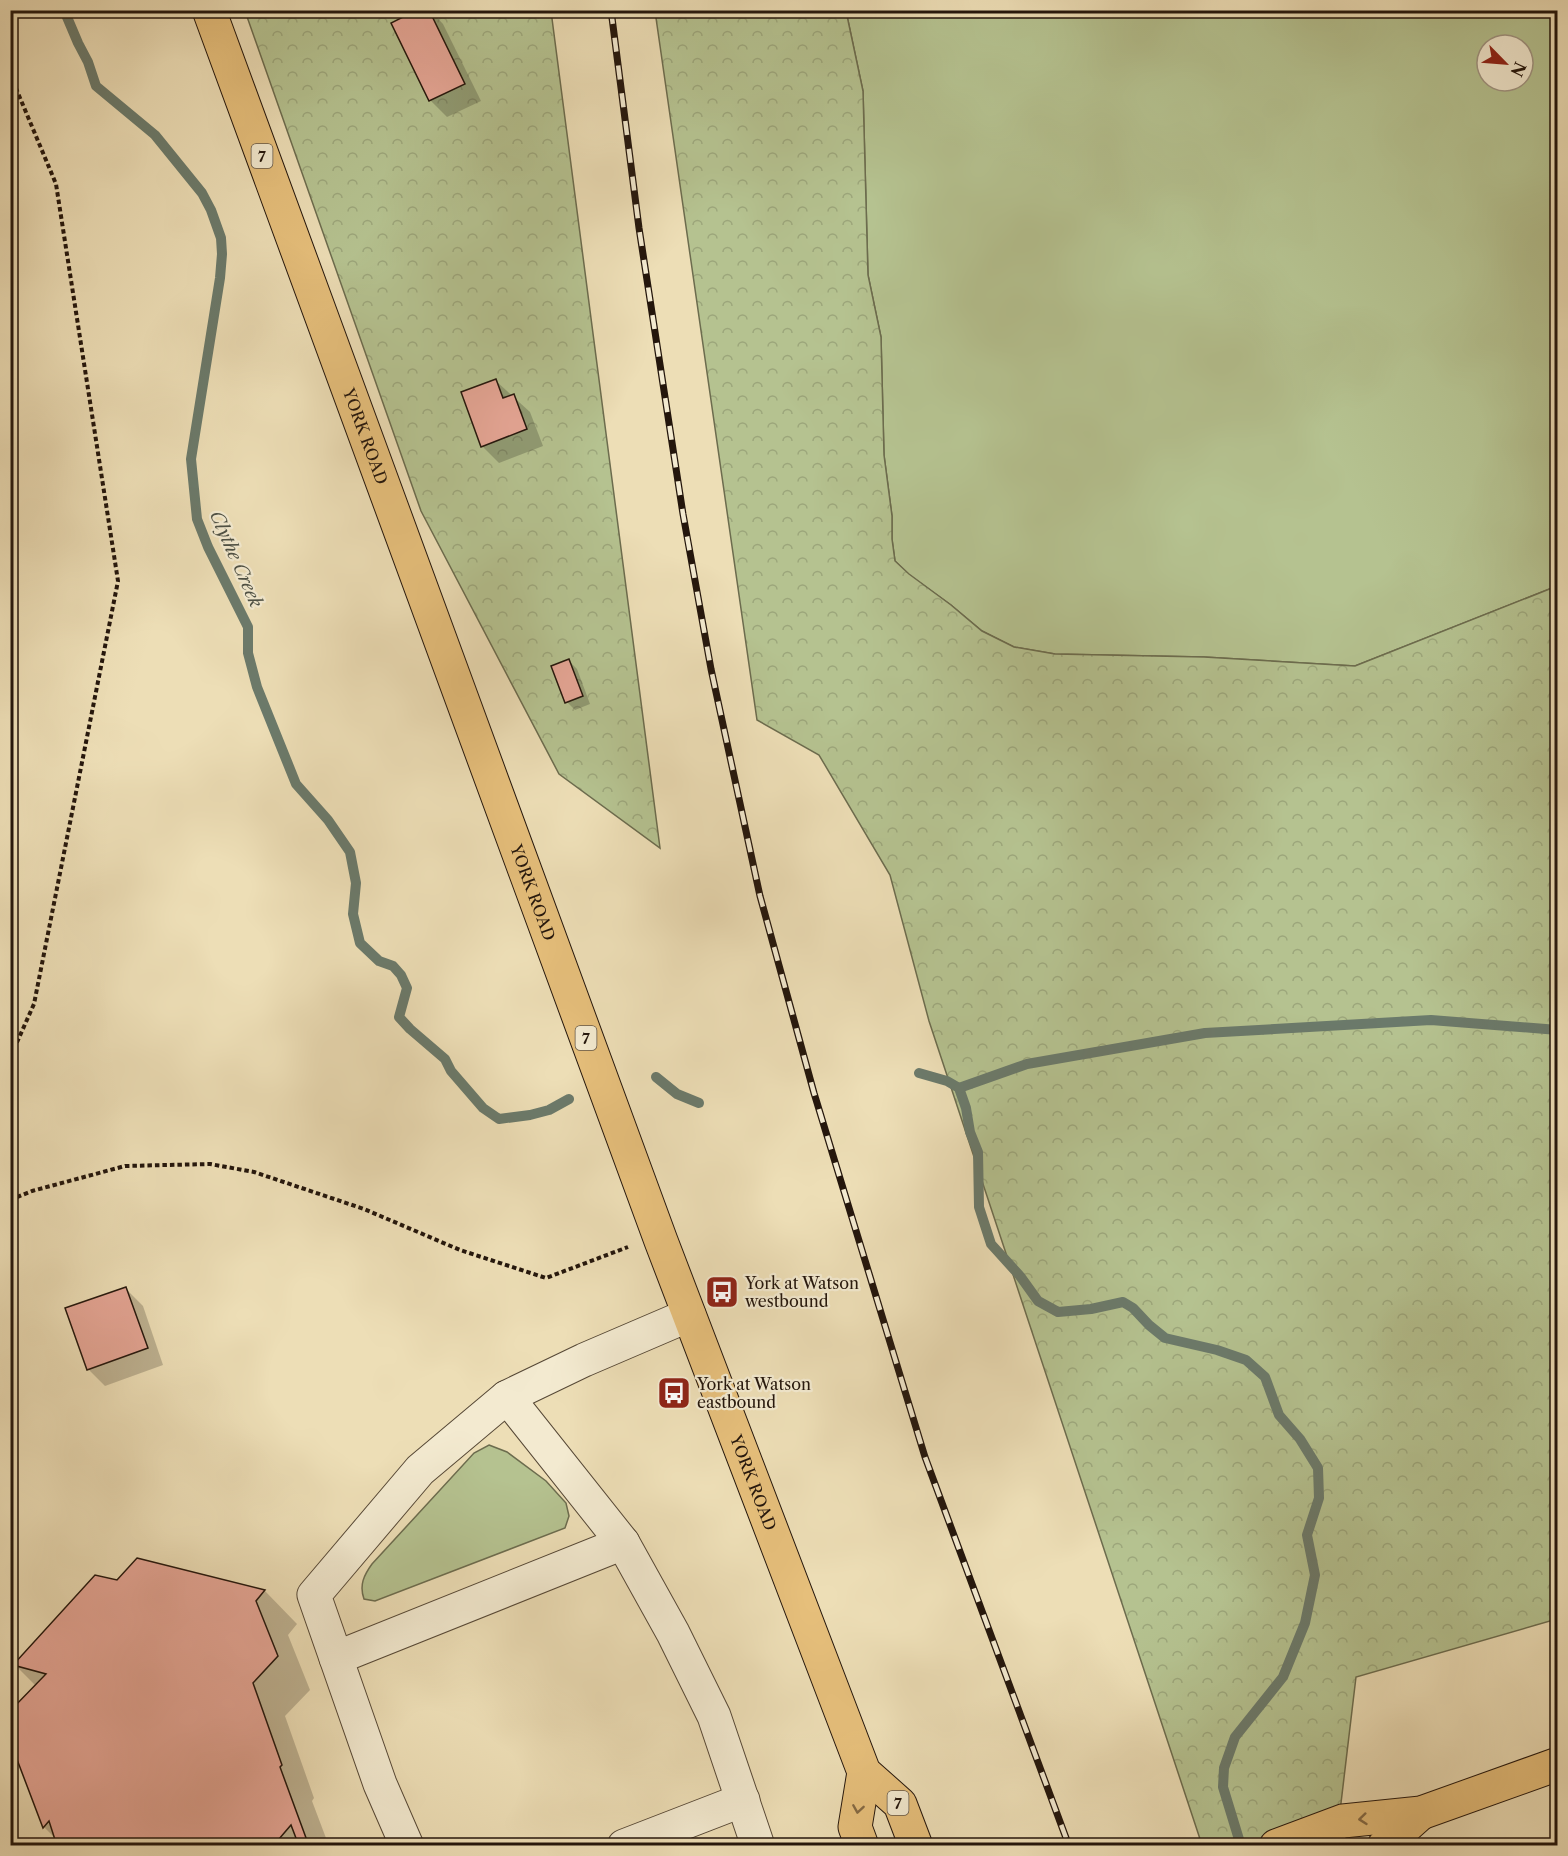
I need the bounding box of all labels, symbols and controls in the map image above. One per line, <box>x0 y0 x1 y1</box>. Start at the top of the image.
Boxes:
north arrow <box>1475 33 1535 93</box>
text: N <box>1507 59 1531 80</box>
road number: 7 <box>252 144 272 168</box>
street label: YORK ROAD <box>338 384 392 487</box>
water label: Clythe Creek <box>205 507 267 611</box>
street label: YORK ROAD <box>506 841 560 943</box>
road number: 7 <box>576 1026 596 1050</box>
place label: York at Watson westbound <box>744 1273 859 1311</box>
bus stop icon: York at Watson westbound <box>704 1274 740 1310</box>
place label: York at Watson eastbound <box>696 1374 811 1412</box>
bus stop icon: York at Watson eastbound <box>656 1375 692 1411</box>
street label: YORK ROAD <box>726 1431 781 1533</box>
road number: 7 <box>888 1791 908 1815</box>
one-way arrow <box>852 1805 864 1814</box>
one-way arrow <box>1358 1812 1368 1825</box>

